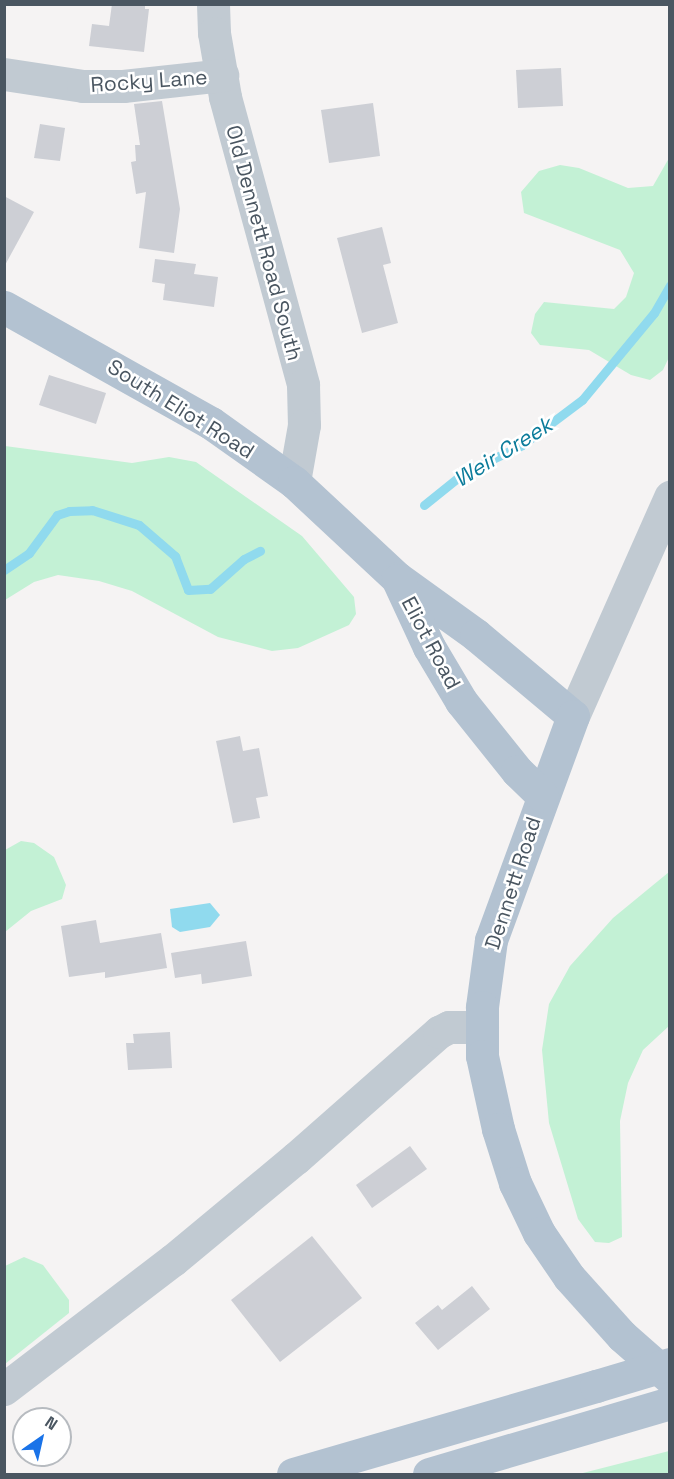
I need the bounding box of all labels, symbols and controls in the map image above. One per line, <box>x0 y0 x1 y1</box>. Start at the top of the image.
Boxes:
street label: Rocky Lane <box>90 64 208 98</box>
street label: Old Dennett Road South <box>220 123 308 363</box>
street label: South Eliot Road <box>103 354 259 464</box>
water label: Weir Creek <box>449 411 557 493</box>
street label: Eliot Road <box>396 592 466 694</box>
street label: Dennett Road <box>480 814 546 952</box>
north arrow <box>12 1407 72 1467</box>
text: N <box>41 1412 62 1435</box>

